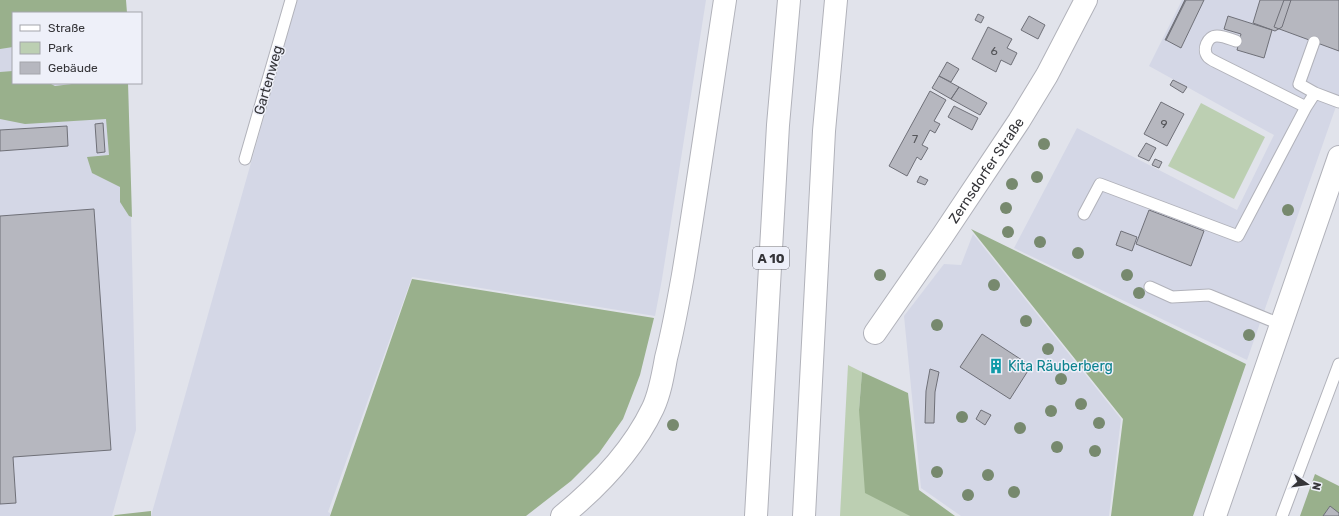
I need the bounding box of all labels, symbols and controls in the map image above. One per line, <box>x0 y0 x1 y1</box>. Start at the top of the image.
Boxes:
legend <box>12 12 142 84</box>
text: Straße <box>48 21 85 35</box>
text: Park <box>48 41 74 55</box>
street label: Gartenweg <box>250 43 287 117</box>
house number: 6 <box>990 44 998 58</box>
text: Gebäude <box>48 61 98 75</box>
street label: Zernsdorfer Straße <box>945 114 1028 227</box>
house number: 9 <box>1160 117 1168 131</box>
house number: 7 <box>912 132 918 146</box>
road number: A 10 <box>753 247 789 269</box>
building icon: Kita Räuberberg <box>987 357 1005 375</box>
place label: Kita Räuberberg <box>1008 358 1113 375</box>
north arrow <box>1287 464 1327 504</box>
text: N <box>1309 481 1323 492</box>

